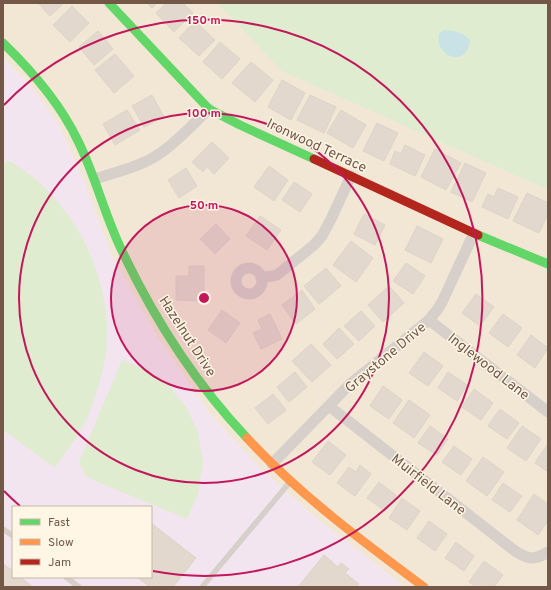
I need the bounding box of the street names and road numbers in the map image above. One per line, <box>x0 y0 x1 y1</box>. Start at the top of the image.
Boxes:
street label: Ironwood Terrace <box>264 116 369 177</box>
street label: Hazelnut Drive <box>154 293 219 380</box>
street label: Graystone Drive <box>342 319 430 397</box>
street label: Inglewood Lane <box>444 330 532 404</box>
street label: Muirfield Lane <box>387 451 469 520</box>

